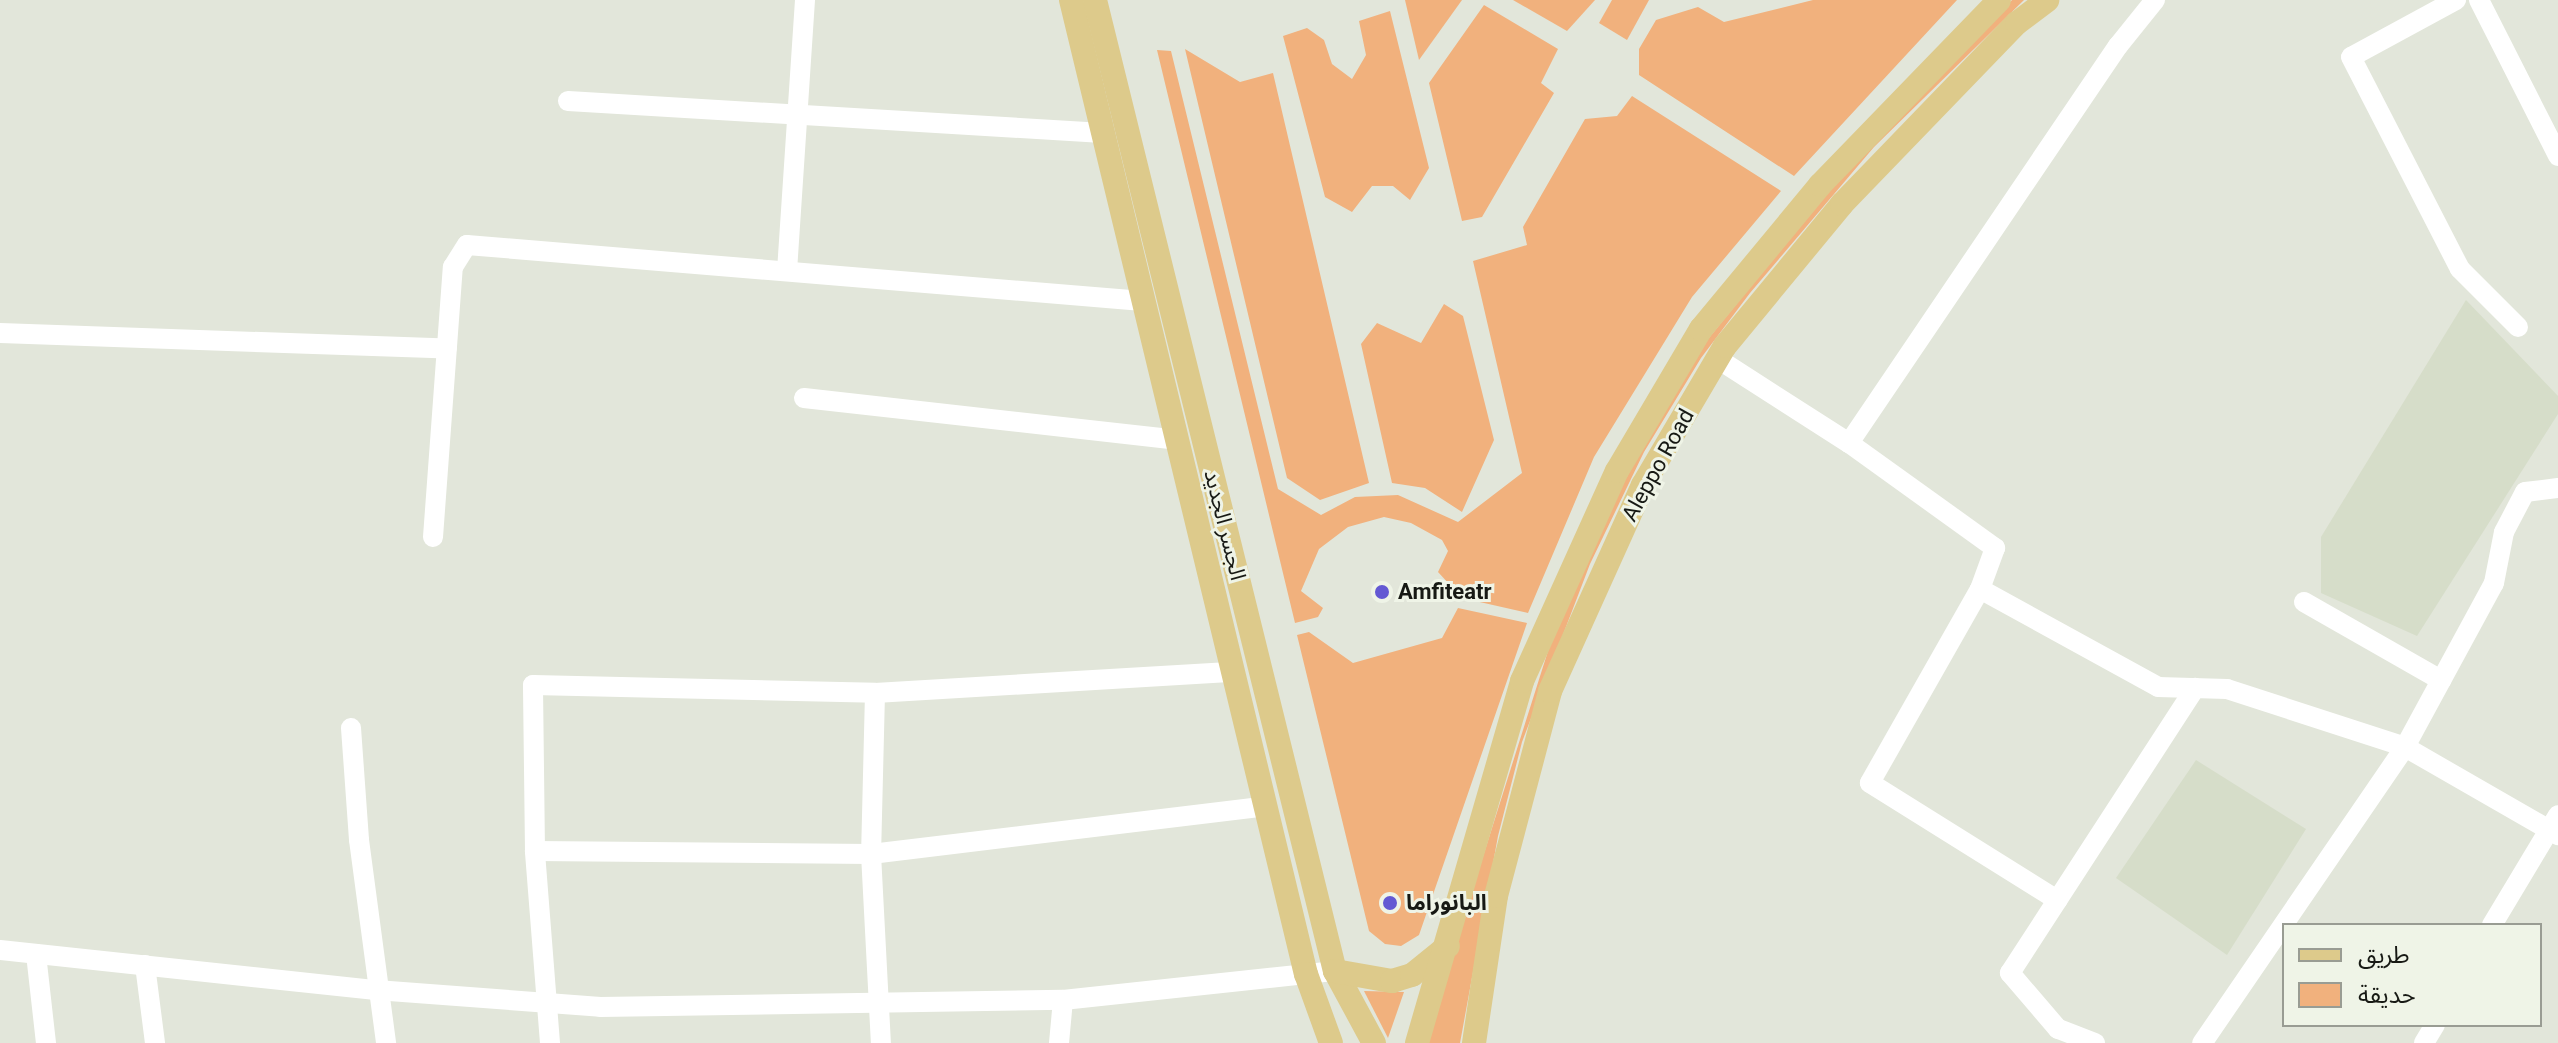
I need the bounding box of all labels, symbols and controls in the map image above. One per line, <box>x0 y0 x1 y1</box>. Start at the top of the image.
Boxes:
street label: Aleppo Road <box>1616 404 1700 526</box>
street label: الجسر الجديد <box>1199 467 1251 583</box>
place label: Amfiteatr <box>1398 579 1492 605</box>
marker: Amfiteatr <box>1373 583 1391 601</box>
place label: البانوراما <box>1406 890 1487 916</box>
marker: البانوراما <box>1381 894 1399 912</box>
legend <box>2282 923 2542 1027</box>
text: طريق <box>2358 941 2410 969</box>
text: حديقة <box>2358 981 2416 1009</box>

